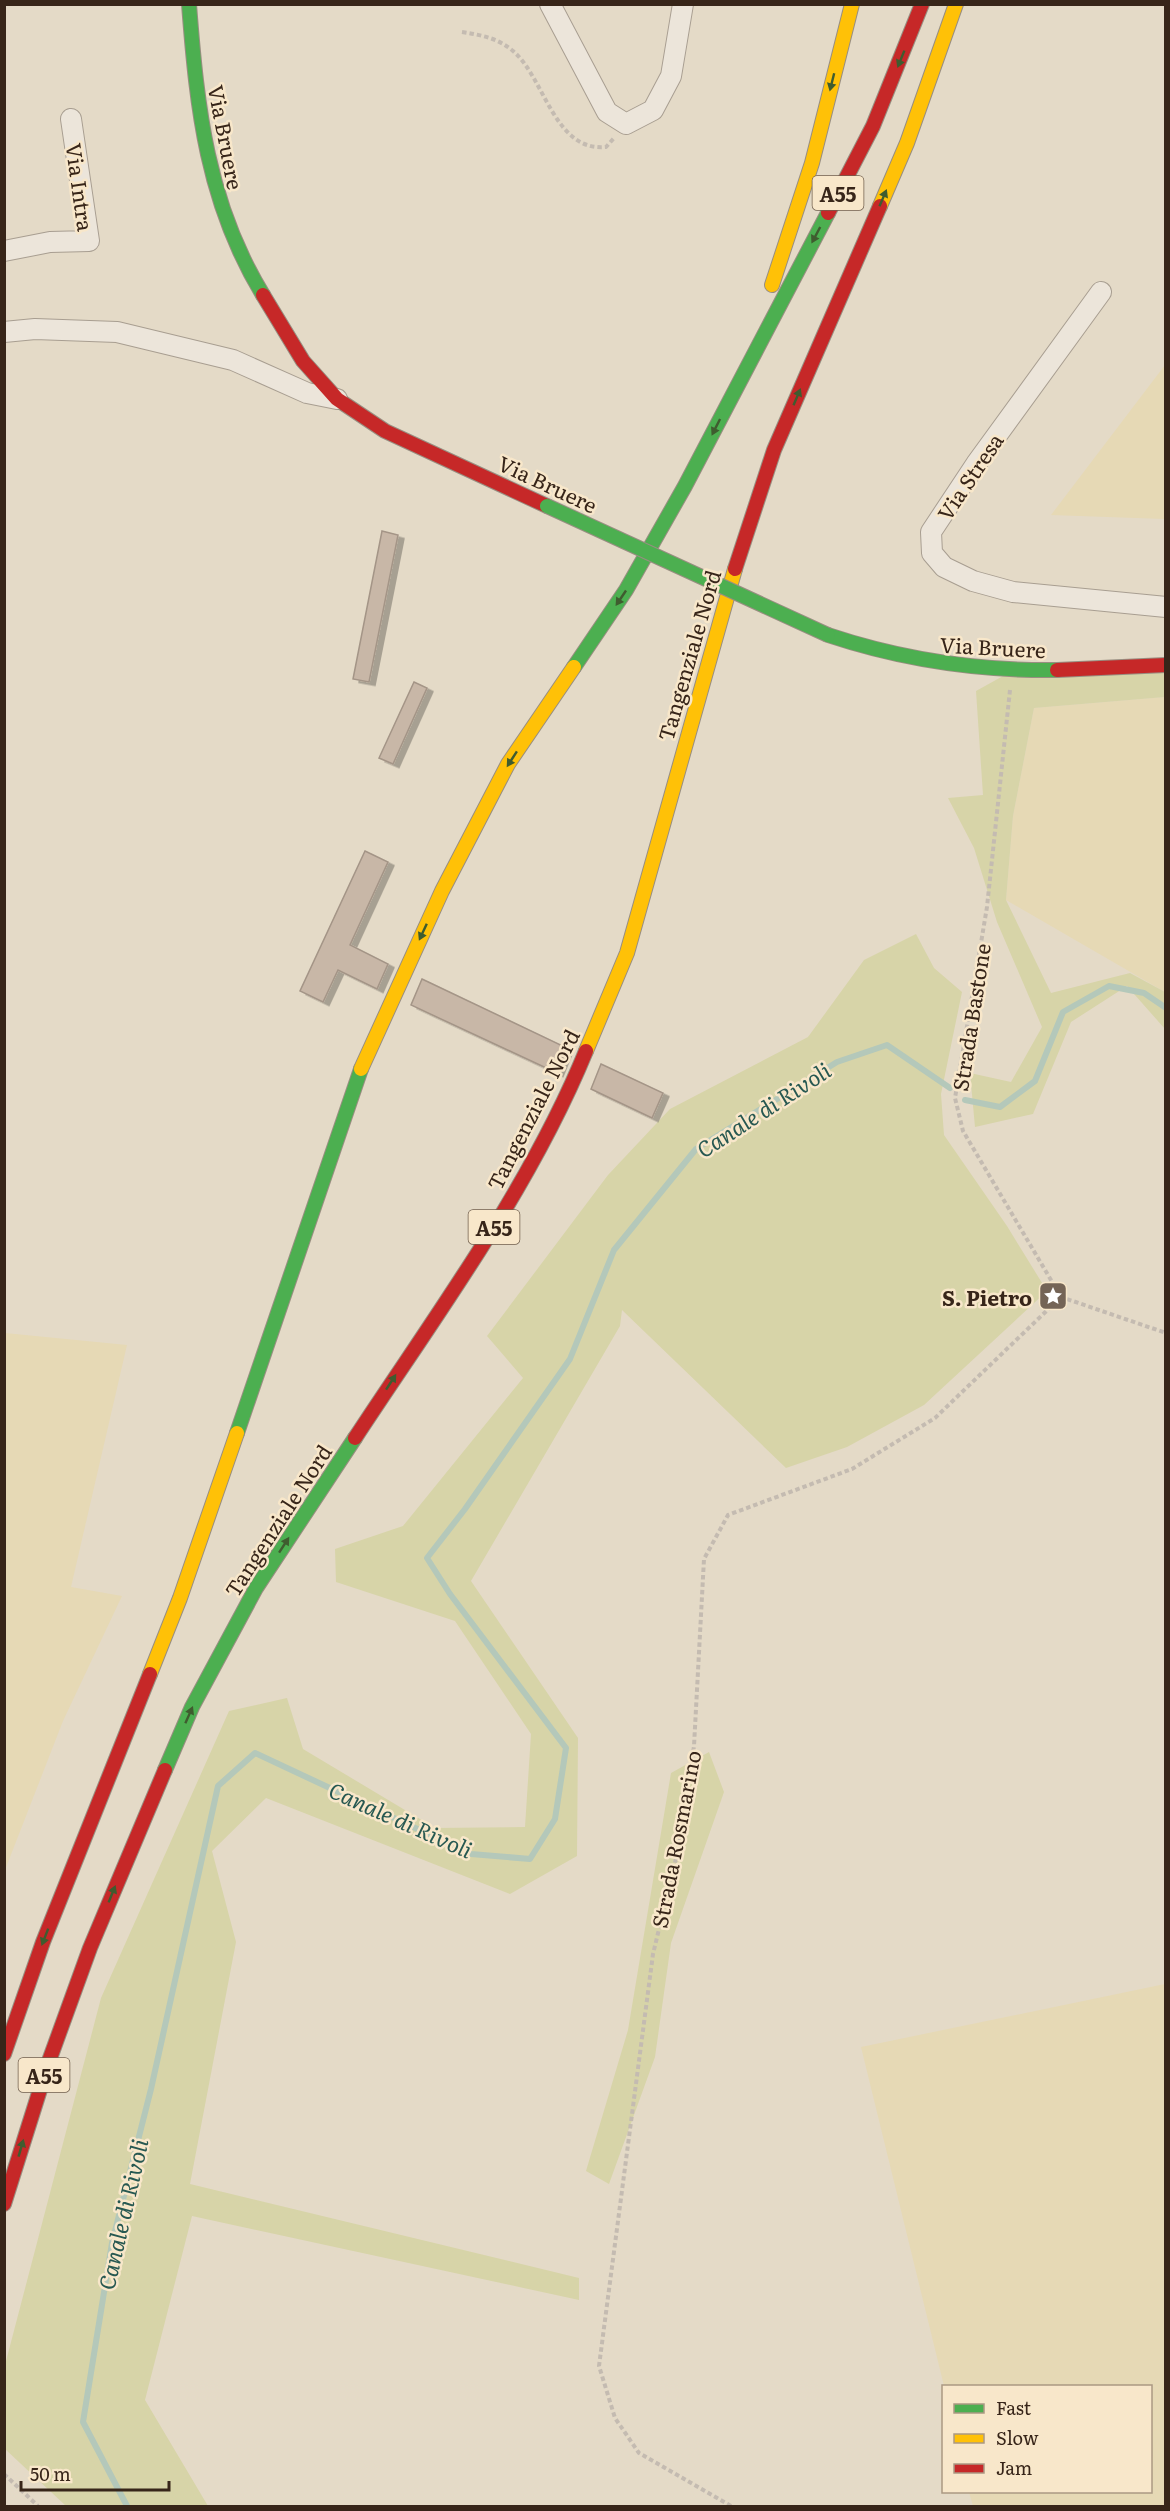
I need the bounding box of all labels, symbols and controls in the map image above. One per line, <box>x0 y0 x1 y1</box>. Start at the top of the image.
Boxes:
one-way arrow <box>896 51 906 69</box>
one-way arrow <box>827 72 837 91</box>
street label: Via Bruere <box>202 82 252 192</box>
street label: Via Intra <box>59 141 103 234</box>
road number: A55 <box>812 176 864 210</box>
one-way arrow <box>878 189 888 207</box>
one-way arrow <box>811 226 821 243</box>
one-way arrow <box>792 387 802 405</box>
one-way arrow <box>711 419 721 436</box>
street label: Via Stresa <box>928 426 1010 526</box>
street label: Via Bruere <box>493 447 603 520</box>
street label: Tangenziale Nord <box>649 566 727 744</box>
one-way arrow <box>615 589 627 605</box>
street label: Via Bruere <box>939 628 1047 664</box>
one-way arrow <box>506 751 517 767</box>
one-way arrow <box>418 924 427 941</box>
street label: Strada Bastone <box>943 941 997 1093</box>
street label: Tangenziale Nord <box>478 1023 586 1195</box>
water label: Canale di Rivoli <box>689 1053 837 1165</box>
road number: A55 <box>468 1210 520 1244</box>
place icon: S. Pietro <box>1037 1280 1069 1312</box>
place label: S. Pietro <box>942 1281 1032 1312</box>
one-way arrow <box>386 1374 397 1391</box>
street label: Tangenziale Nord <box>216 1437 338 1602</box>
one-way arrow <box>278 1538 290 1554</box>
one-way arrow <box>184 1706 194 1724</box>
street label: Strada Rosmarino <box>643 1747 707 1931</box>
water label: Canale di Rivoli <box>324 1773 479 1866</box>
one-way arrow <box>107 1885 117 1903</box>
one-way arrow <box>40 1928 49 1946</box>
road number: A55 <box>18 2058 70 2092</box>
water label: Canale di Rivoli <box>89 2135 156 2293</box>
one-way arrow <box>17 2139 26 2157</box>
legend <box>942 2385 1152 2493</box>
text: Fast <box>996 2394 1032 2421</box>
text: Slow <box>996 2424 1039 2451</box>
scale bar <box>21 2454 170 2492</box>
text: Jam <box>996 2454 1032 2481</box>
text: 50 m <box>30 2460 71 2487</box>

